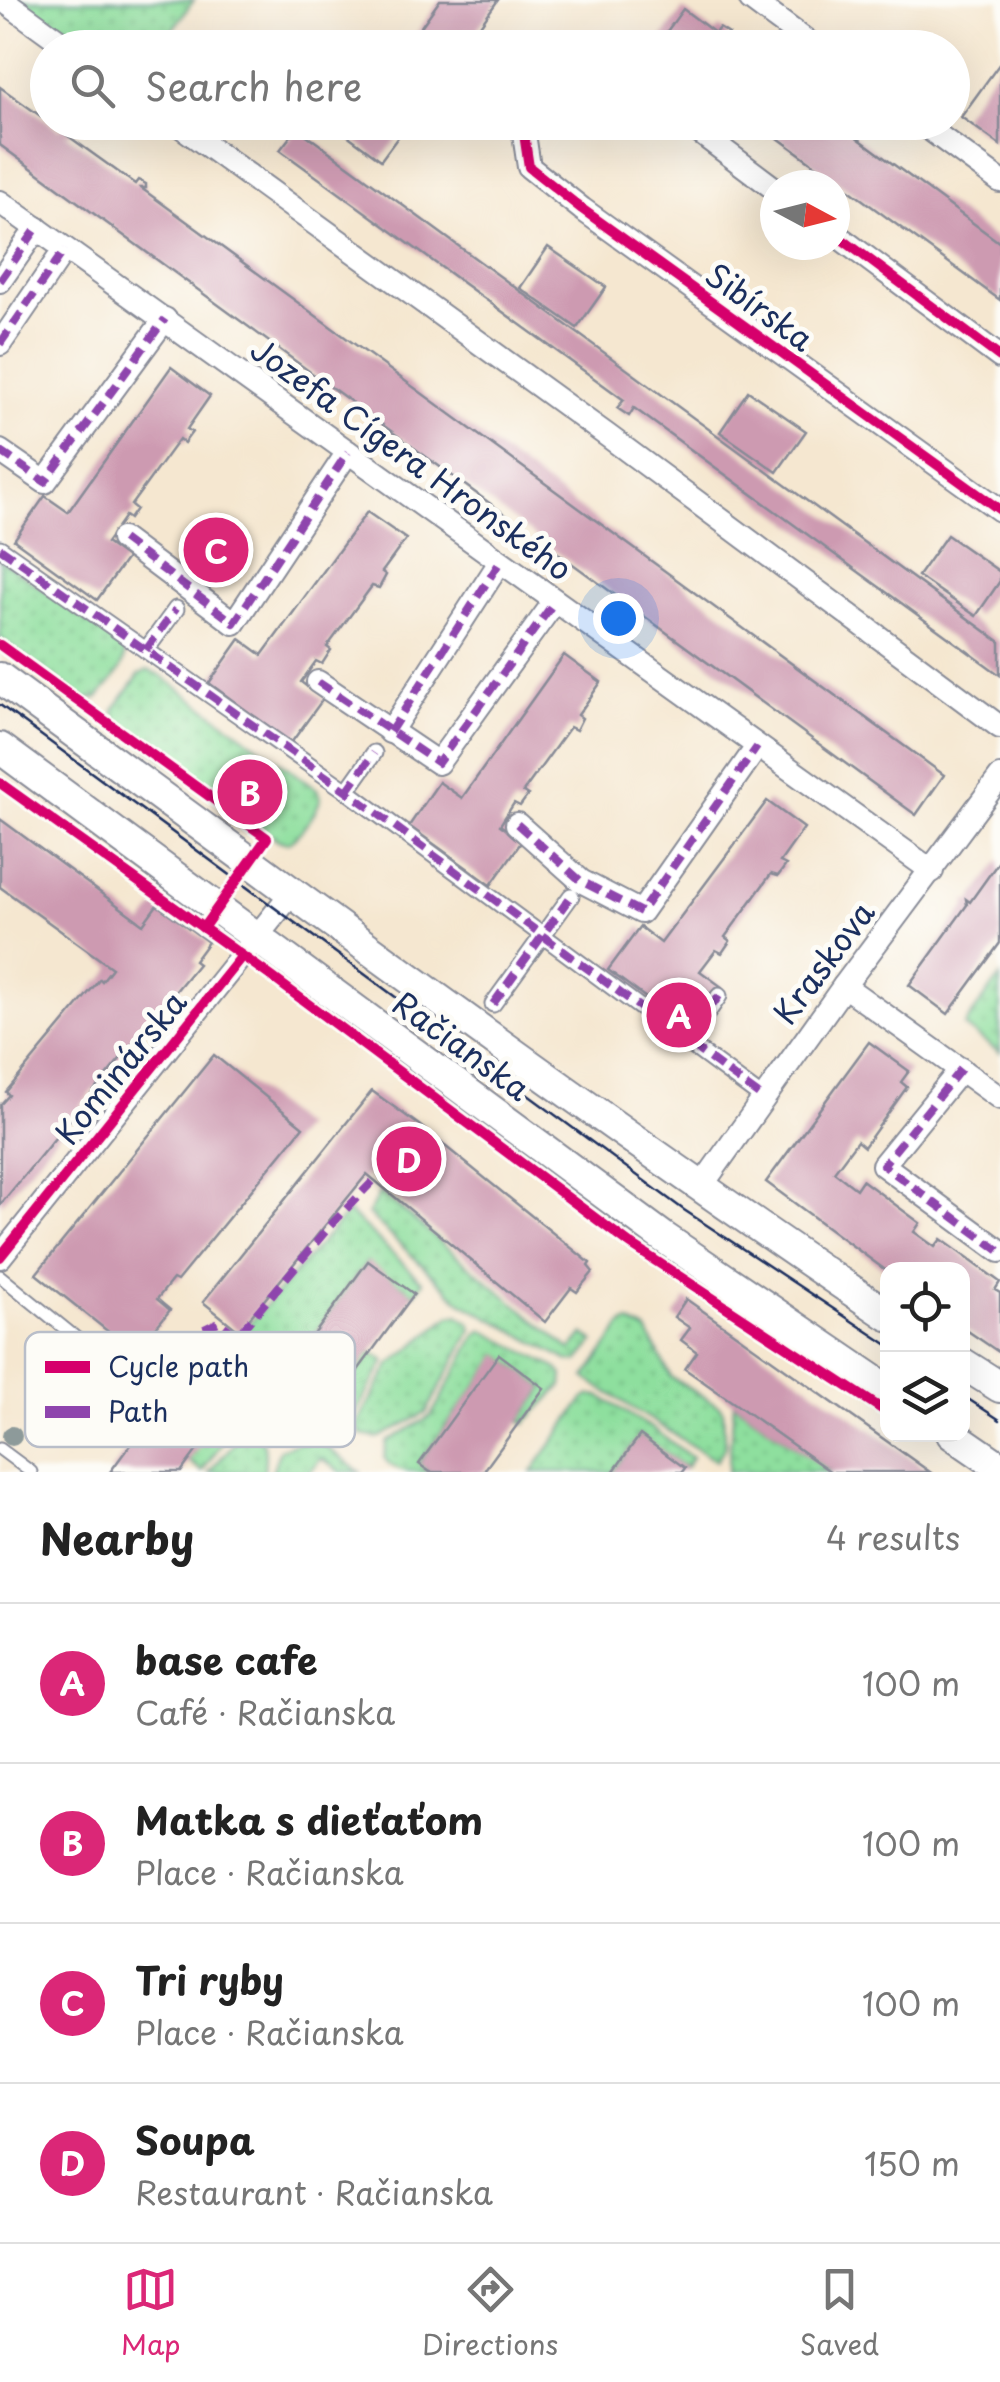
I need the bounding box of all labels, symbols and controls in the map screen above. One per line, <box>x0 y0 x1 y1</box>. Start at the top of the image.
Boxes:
search box <box>30 30 970 140</box>
text: Search here <box>145 57 362 114</box>
icon: search <box>65 58 120 113</box>
north arrow <box>760 170 850 260</box>
street label: Sibírska <box>696 250 824 362</box>
street label: Jozefa Cígera Hronského <box>241 325 583 591</box>
pin: C <box>184 512 248 588</box>
your location <box>593 593 644 644</box>
pin: B <box>218 754 282 830</box>
street label: Kraskova <box>761 890 886 1034</box>
pin: A <box>646 978 712 1052</box>
street label: Račianska <box>383 979 541 1111</box>
street label: Kominárska <box>43 980 197 1154</box>
pin: D <box>376 1122 442 1196</box>
map controls <box>880 1262 970 1442</box>
button: locate <box>880 1262 970 1352</box>
legend <box>25 1332 355 1447</box>
text: Cycle path <box>108 1344 249 1387</box>
button: layers <box>880 1352 970 1442</box>
text: Path <box>108 1389 168 1432</box>
text: Nearby <box>40 1506 194 1569</box>
text: 4 results <box>826 1513 960 1561</box>
text: base cafe <box>135 1631 318 1688</box>
text: A <box>60 1659 85 1707</box>
text: 100 m <box>862 1659 960 1707</box>
text: Café · Račianska <box>135 1688 395 1736</box>
text: Matka s dieťaťom <box>135 1791 483 1848</box>
text: B <box>62 1819 83 1867</box>
text: 100 m <box>862 1819 960 1867</box>
text: Place · Račianska <box>135 1848 404 1896</box>
text: Tri ryby <box>135 1951 284 2008</box>
text: C <box>60 1979 85 2027</box>
text: 100 m <box>862 1979 960 2027</box>
text: Place · Račianska <box>135 2008 404 2056</box>
text: Soupa <box>135 2111 255 2168</box>
text: D <box>60 2139 85 2187</box>
text: 150 m <box>864 2139 960 2187</box>
text: Restaurant · Račianska <box>135 2168 493 2216</box>
tab: Map <box>121 2262 181 2365</box>
tab: Directions <box>422 2262 558 2365</box>
tab: Saved <box>800 2262 879 2365</box>

